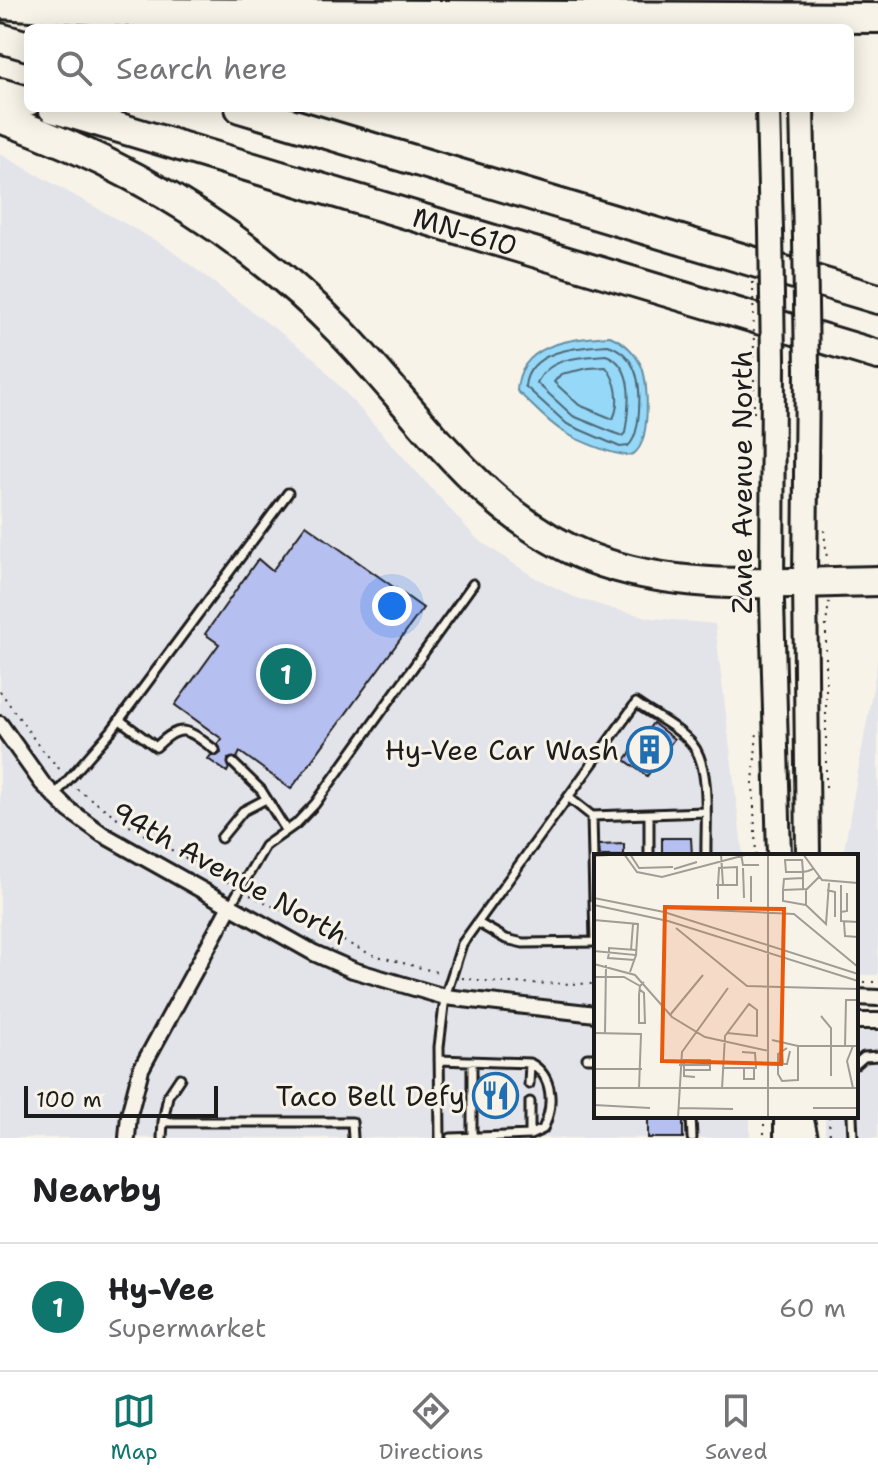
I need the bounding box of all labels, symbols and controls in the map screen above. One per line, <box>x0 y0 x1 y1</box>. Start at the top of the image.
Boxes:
search box <box>24 24 854 112</box>
icon: search <box>52 46 96 90</box>
text: Search here <box>116 48 287 89</box>
street label: MN-610 <box>408 198 522 265</box>
street label: Zane Avenue North <box>723 350 761 614</box>
your location <box>372 586 412 626</box>
pin: 1 <box>260 644 312 704</box>
building icon: Hy-Vee Car Wash <box>626 726 674 774</box>
place label: Hy-Vee Car Wash <box>385 731 619 769</box>
street label: 94th Avenue North <box>105 792 355 954</box>
inset map <box>594 854 858 1118</box>
restaurant icon: Taco Bell Defy <box>472 1072 520 1120</box>
place label: Taco Bell Defy <box>276 1077 465 1115</box>
scale bar <box>24 1082 218 1118</box>
text: 100 m <box>36 1085 102 1114</box>
text: Nearby <box>32 1167 162 1213</box>
text: Hy-Vee <box>108 1269 214 1310</box>
text: 1 <box>52 1290 64 1325</box>
text: 60 m <box>779 1290 846 1325</box>
text: Supermarket <box>108 1310 266 1345</box>
tab: Map <box>111 1389 158 1466</box>
tab: Directions <box>379 1389 484 1466</box>
tab: Saved <box>705 1389 767 1466</box>

